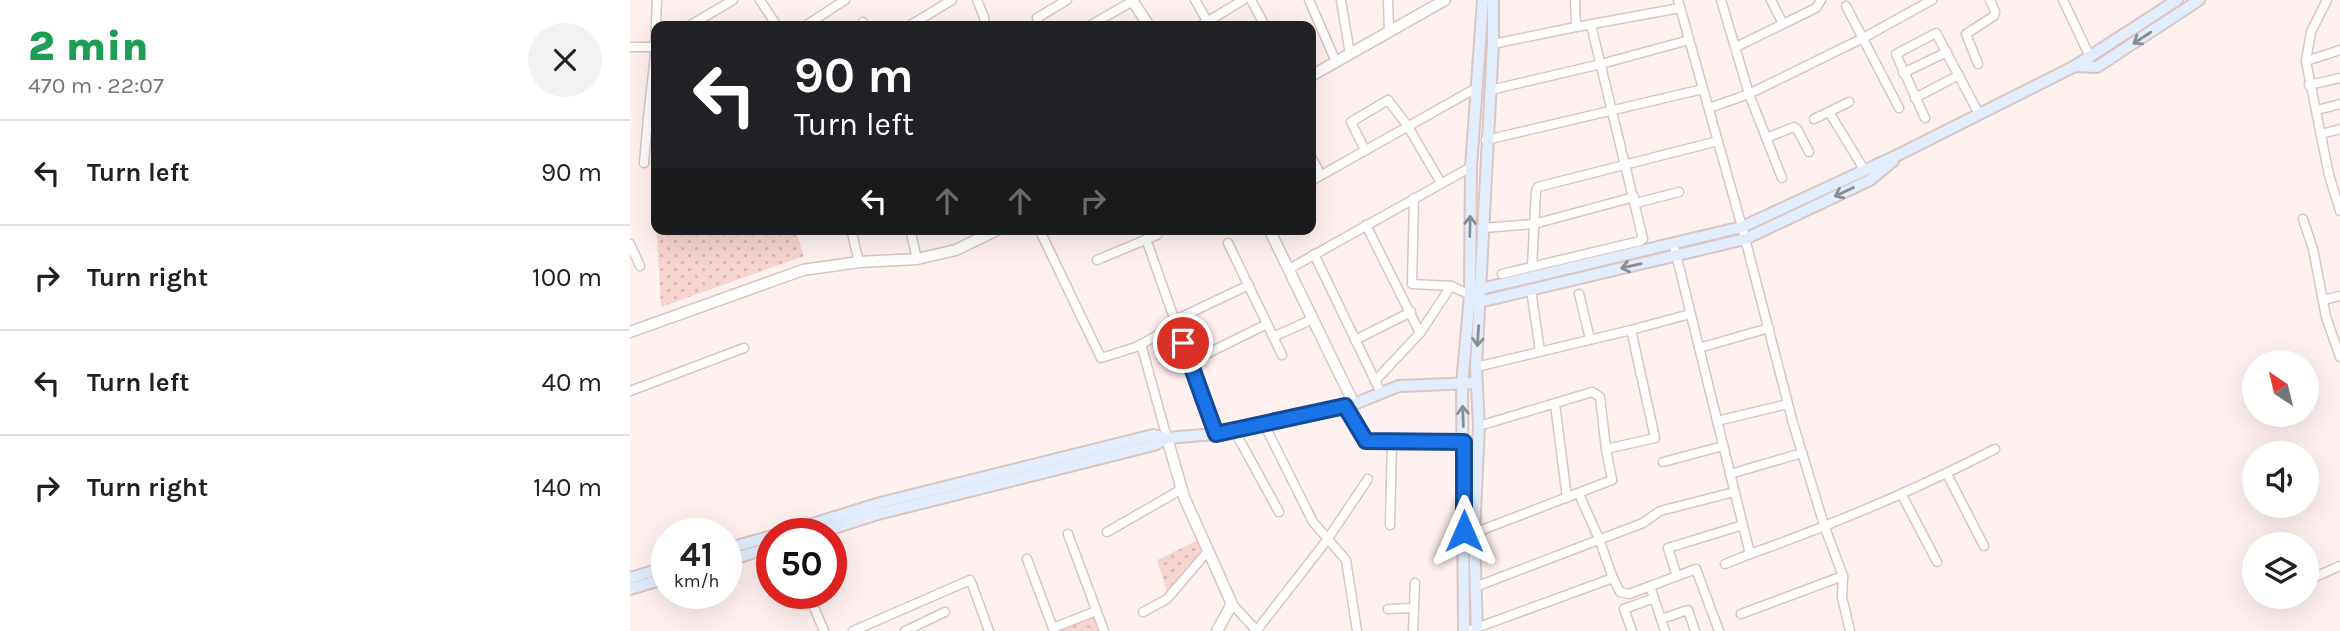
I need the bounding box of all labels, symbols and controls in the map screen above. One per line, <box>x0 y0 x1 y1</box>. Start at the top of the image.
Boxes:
text: 2 min <box>28 21 148 71</box>
button: close <box>528 23 602 97</box>
one-way arrow <box>2133 30 2152 45</box>
text: 90 m <box>794 47 914 104</box>
icon: left <box>679 49 770 140</box>
text: 470 m · 22:07 <box>28 72 164 99</box>
text: Turn left <box>794 106 914 143</box>
icon: left <box>28 154 66 192</box>
text: Turn left <box>87 157 189 188</box>
text: 90 m <box>541 157 602 188</box>
icon: left <box>855 182 893 220</box>
icon: ahead <box>928 182 966 220</box>
icon: ahead <box>1001 182 1039 220</box>
icon: right <box>1074 182 1112 220</box>
one-way arrow <box>1834 186 1855 199</box>
one-way arrow <box>1464 215 1477 238</box>
icon: right <box>28 259 66 297</box>
one-way arrow <box>1620 260 1643 273</box>
text: Turn right <box>87 262 208 293</box>
text: 100 m <box>532 262 602 293</box>
pin <box>1153 313 1213 373</box>
icon: arrive <box>1164 324 1202 362</box>
one-way arrow <box>1471 324 1484 347</box>
north arrow <box>2242 350 2319 427</box>
map controls <box>2242 350 2319 609</box>
icon: left <box>28 364 66 402</box>
text: Turn left <box>87 367 189 398</box>
text: 40 m <box>542 367 602 398</box>
one-way arrow <box>1456 405 1469 428</box>
button: sound <box>2242 441 2319 518</box>
icon: right <box>28 469 66 507</box>
text: Turn right <box>87 472 208 503</box>
text: 140 m <box>533 472 602 503</box>
position arrow <box>1427 494 1501 568</box>
speed limit sign: 50 <box>756 518 847 609</box>
button: layers <box>2242 532 2319 609</box>
text: 41 <box>680 534 713 575</box>
text: km/h <box>674 570 719 592</box>

